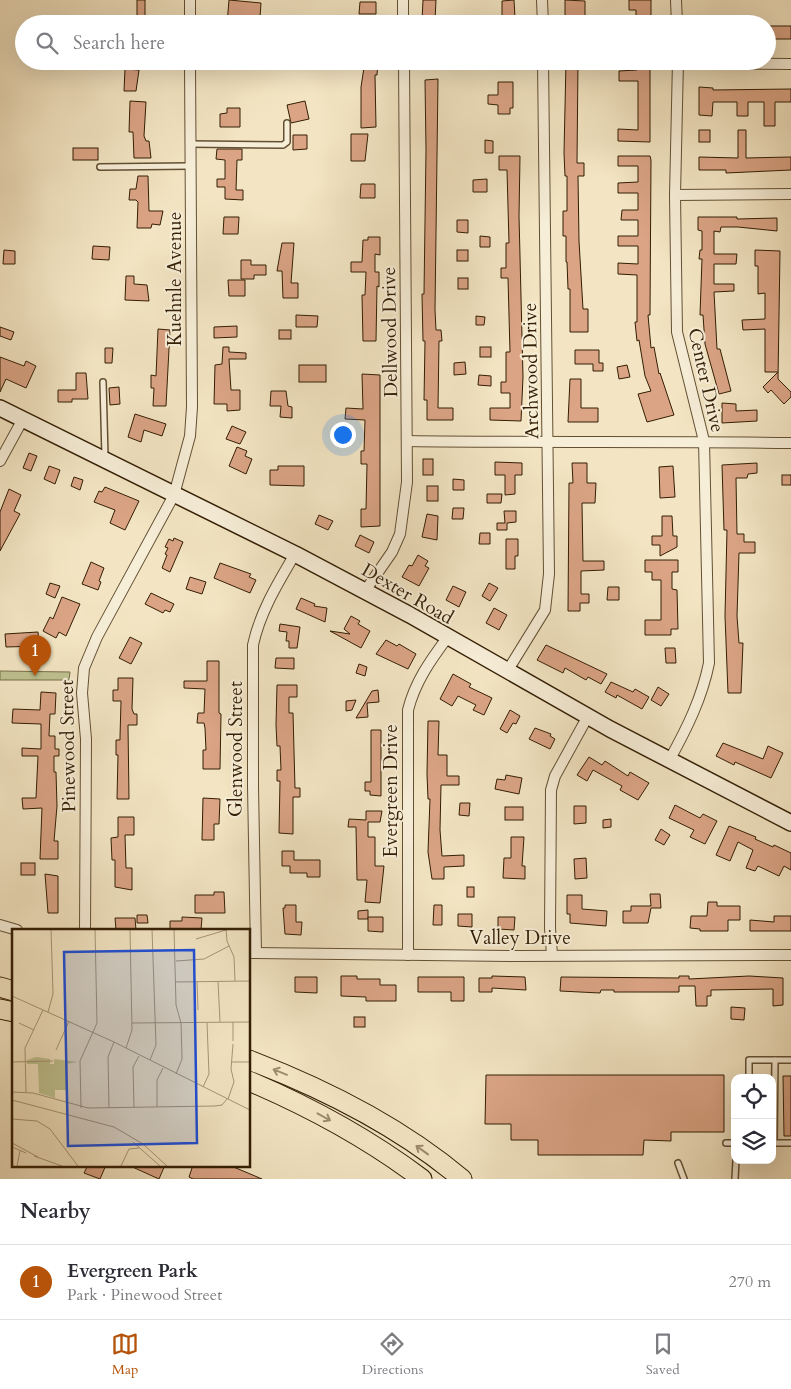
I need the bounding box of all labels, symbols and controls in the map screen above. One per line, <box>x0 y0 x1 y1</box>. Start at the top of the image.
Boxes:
search box <box>15 15 776 70</box>
icon: search <box>33 29 61 57</box>
text: Search here <box>73 30 165 56</box>
street label: Kuehnle Avenue <box>162 212 188 346</box>
street label: Dellwood Drive <box>376 266 404 398</box>
street label: Archwood Drive <box>517 303 545 439</box>
street label: Center Drive <box>681 325 731 435</box>
your location <box>330 422 356 448</box>
street label: Dexter Road <box>357 557 458 631</box>
pin: 1 <box>19 635 51 676</box>
street label: Pinewood Street <box>54 679 82 813</box>
street label: Glenwood Street <box>223 681 249 817</box>
street label: Evergreen Drive <box>378 724 404 858</box>
street label: Valley Drive <box>469 925 571 951</box>
inset map <box>12 929 250 1166</box>
one-way arrow <box>273 1067 288 1076</box>
map controls <box>731 1074 776 1164</box>
button: locate <box>731 1074 776 1119</box>
one-way arrow <box>317 1112 332 1122</box>
button: layers <box>731 1119 776 1164</box>
one-way arrow <box>416 1145 429 1156</box>
text: Nearby <box>20 1197 91 1226</box>
text: Evergreen Park <box>67 1258 198 1284</box>
text: 1 <box>32 1271 40 1293</box>
text: 270 m <box>729 1271 771 1293</box>
text: Park · Pinewood Street <box>67 1284 222 1306</box>
tab: Map <box>111 1330 139 1379</box>
tab: Directions <box>362 1330 423 1379</box>
tab: Saved <box>646 1330 680 1379</box>

